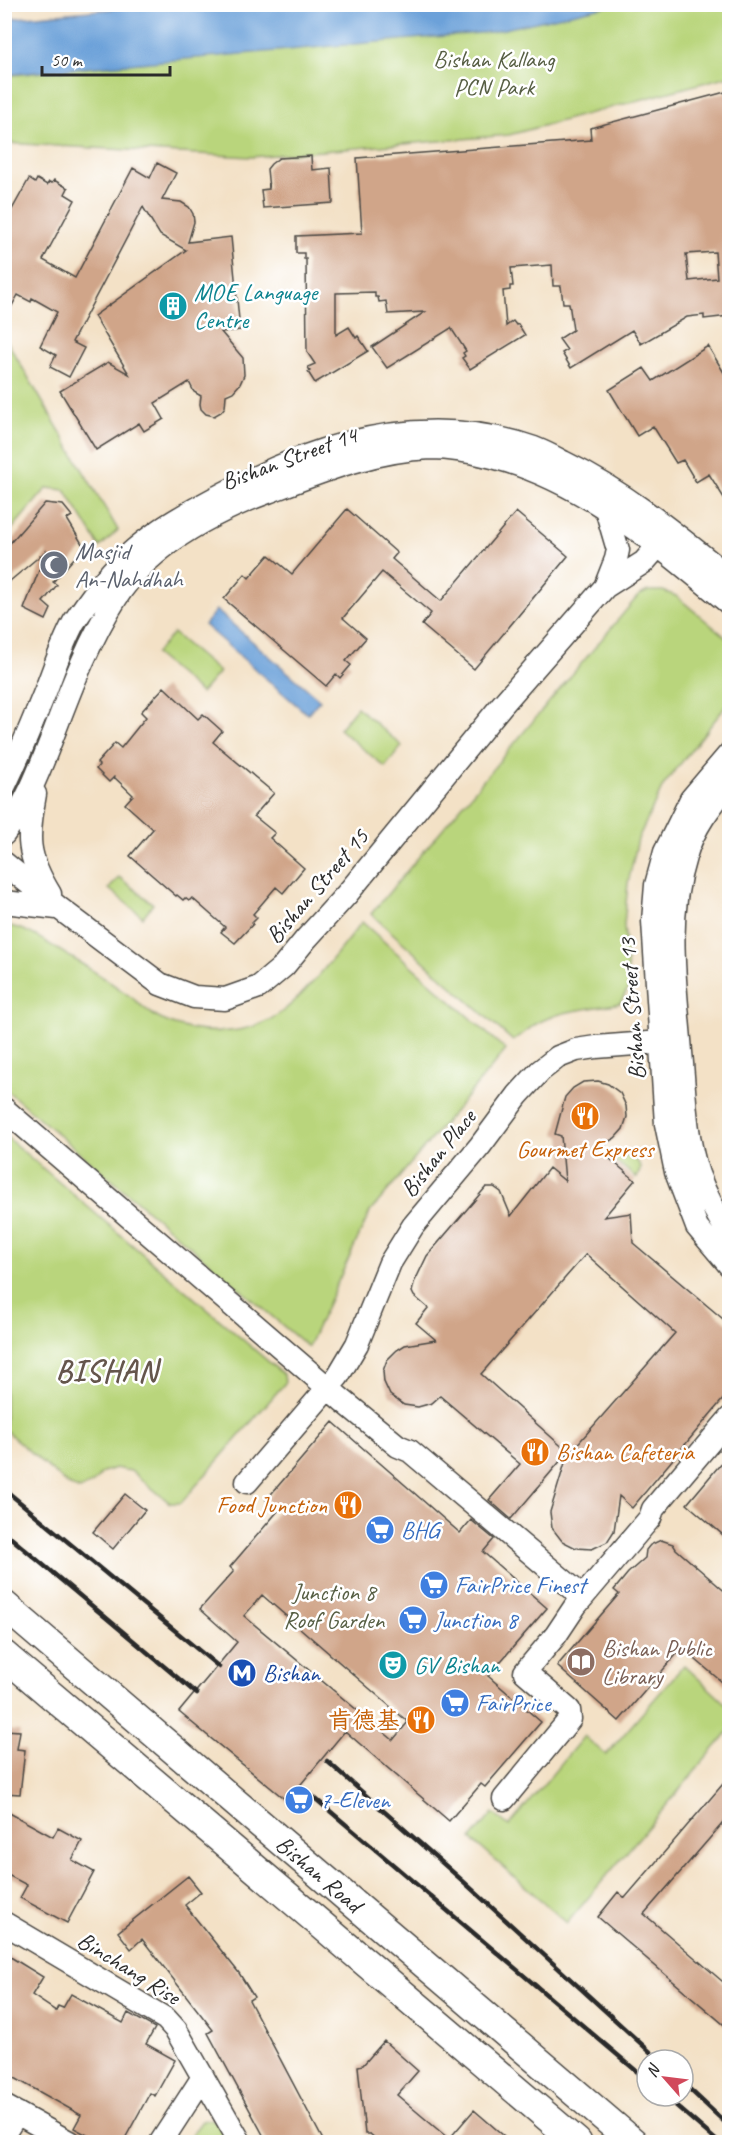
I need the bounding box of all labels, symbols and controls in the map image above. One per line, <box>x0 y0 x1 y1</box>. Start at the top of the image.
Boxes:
scale bar <box>42 39 170 77</box>
park label: Bishan Kallang PCN Park <box>433 44 556 102</box>
text: 50 m <box>51 49 84 71</box>
place label: MOE Language Centre <box>194 277 319 335</box>
building icon: MOE Language Centre <box>157 290 189 322</box>
street label: Bishan Street 14 <box>217 419 363 496</box>
place label: Masjid An-Nahdhah <box>75 536 184 594</box>
mosque icon: Masjid An-Nahdhah <box>38 549 70 581</box>
street label: Bishan Street 15 <box>259 822 376 950</box>
street label: Bishan Street 13 <box>612 935 652 1081</box>
restaurant icon: Gourmet Express <box>569 1100 601 1132</box>
street label: Bishan Place <box>394 1101 484 1203</box>
place label: Gourmet Express <box>517 1134 655 1164</box>
district label: BISHAN <box>56 1352 162 1390</box>
restaurant icon: Bishan Cafeteria <box>519 1436 551 1468</box>
place label: Bishan Cafeteria <box>556 1437 695 1467</box>
restaurant icon: Food Junction <box>332 1489 364 1521</box>
place label: Food Junction <box>217 1490 327 1520</box>
supermarket icon: BHG <box>364 1514 396 1546</box>
place label: BHG <box>401 1515 442 1545</box>
supermarket icon: FairPrice Finest <box>418 1569 450 1601</box>
place label: FairPrice Finest <box>455 1570 589 1600</box>
park label: Junction 8 Roof Garden <box>284 1577 386 1635</box>
supermarket icon: Junction 8 <box>397 1604 429 1636</box>
place label: Junction 8 <box>433 1605 519 1635</box>
place label: Bishan Public Library <box>602 1633 713 1691</box>
library icon: Bishan Public Library <box>565 1646 597 1678</box>
theatre icon: GV Bishan <box>377 1649 409 1681</box>
place label: GV Bishan <box>414 1650 501 1680</box>
metro station icon: Bishan <box>226 1657 258 1689</box>
place label: Bishan <box>263 1658 321 1688</box>
supermarket icon: FairPrice <box>439 1687 471 1719</box>
place label: FairPrice <box>476 1688 553 1718</box>
restaurant icon: 肯德基 <box>405 1704 437 1736</box>
place label: 肯德基 <box>328 1705 400 1735</box>
supermarket icon: 7-Eleven <box>283 1784 315 1816</box>
place label: 7-Eleven <box>320 1785 391 1815</box>
street label: Bishan Road <box>270 1829 371 1921</box>
street label: Binchang Rise <box>72 1925 188 2012</box>
north arrow <box>635 2048 695 2108</box>
text: N <box>641 2060 665 2080</box>

